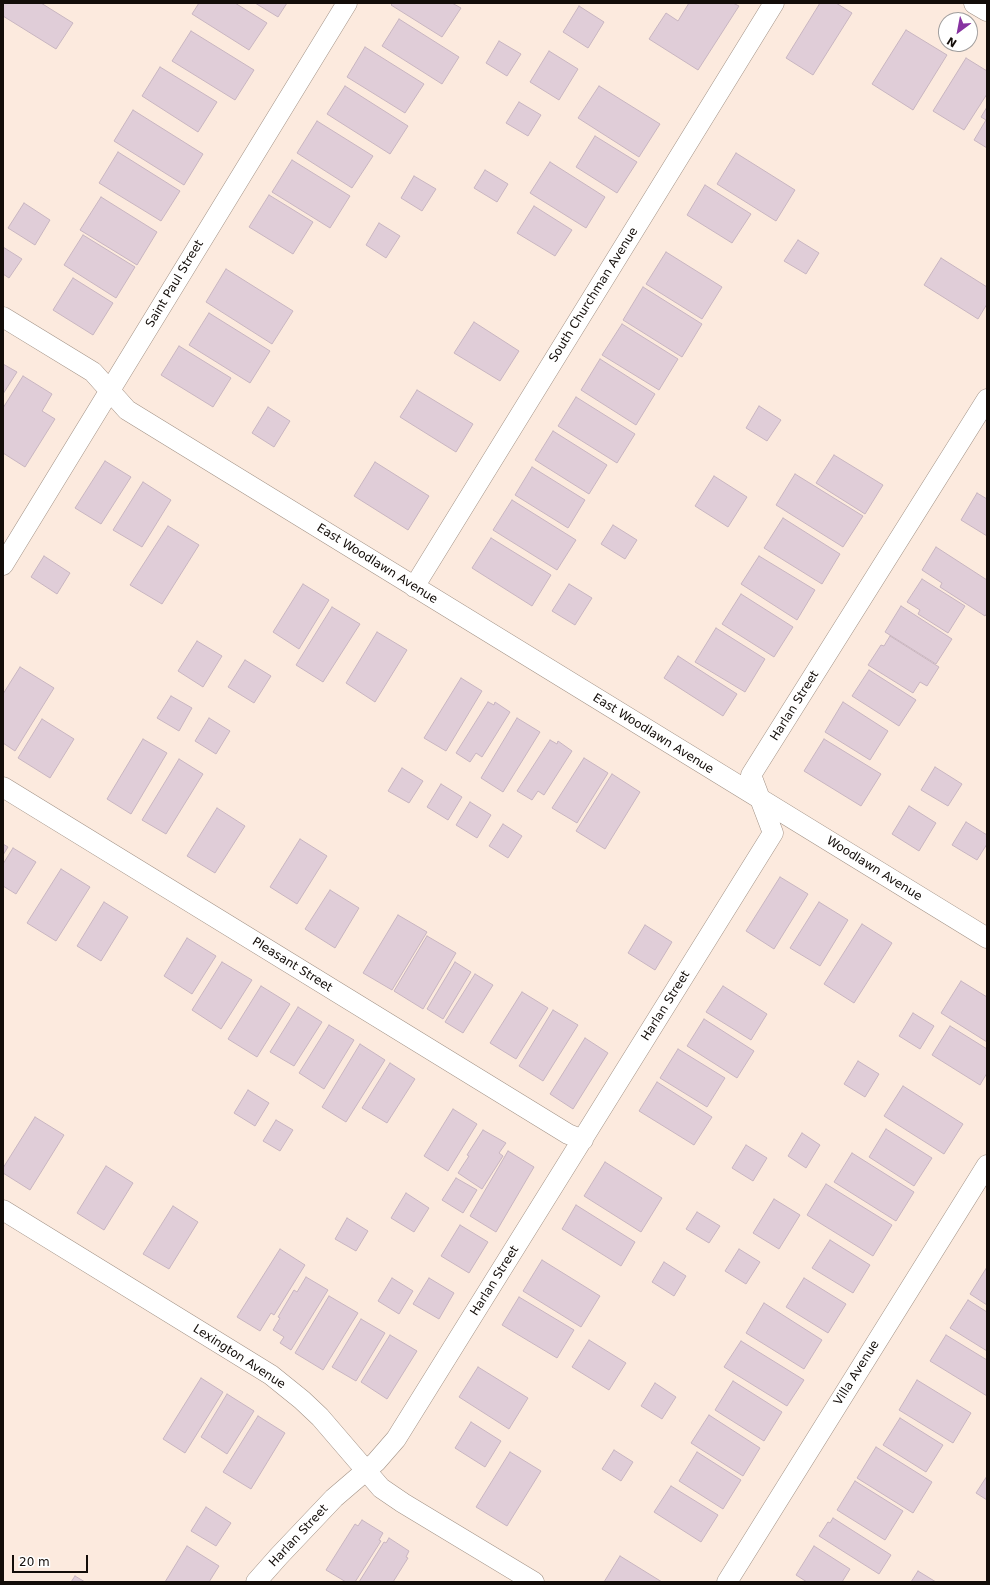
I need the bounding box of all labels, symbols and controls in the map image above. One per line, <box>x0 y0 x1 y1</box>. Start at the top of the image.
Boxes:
north arrow <box>938 12 978 52</box>
text: N <box>945 34 959 50</box>
street label: South Churchman Avenue <box>547 225 641 365</box>
street label: Saint Paul Street <box>143 238 207 330</box>
street label: East Woodlawn Avenue <box>314 521 440 607</box>
street label: Harlan Street <box>768 668 822 744</box>
street label: East Woodlawn Avenue <box>590 691 716 777</box>
street label: Woodlawn Avenue <box>824 834 924 904</box>
street label: Pleasant Street <box>249 935 335 995</box>
street label: Harlan Street <box>639 968 693 1044</box>
street label: Harlan Street <box>468 1243 522 1319</box>
street label: Lexington Avenue <box>190 1322 288 1392</box>
street label: Villa Avenue <box>831 1338 883 1408</box>
street label: Harlan Street <box>266 1502 332 1570</box>
scale bar <box>14 1547 90 1573</box>
text: 20 m <box>19 1555 50 1569</box>

